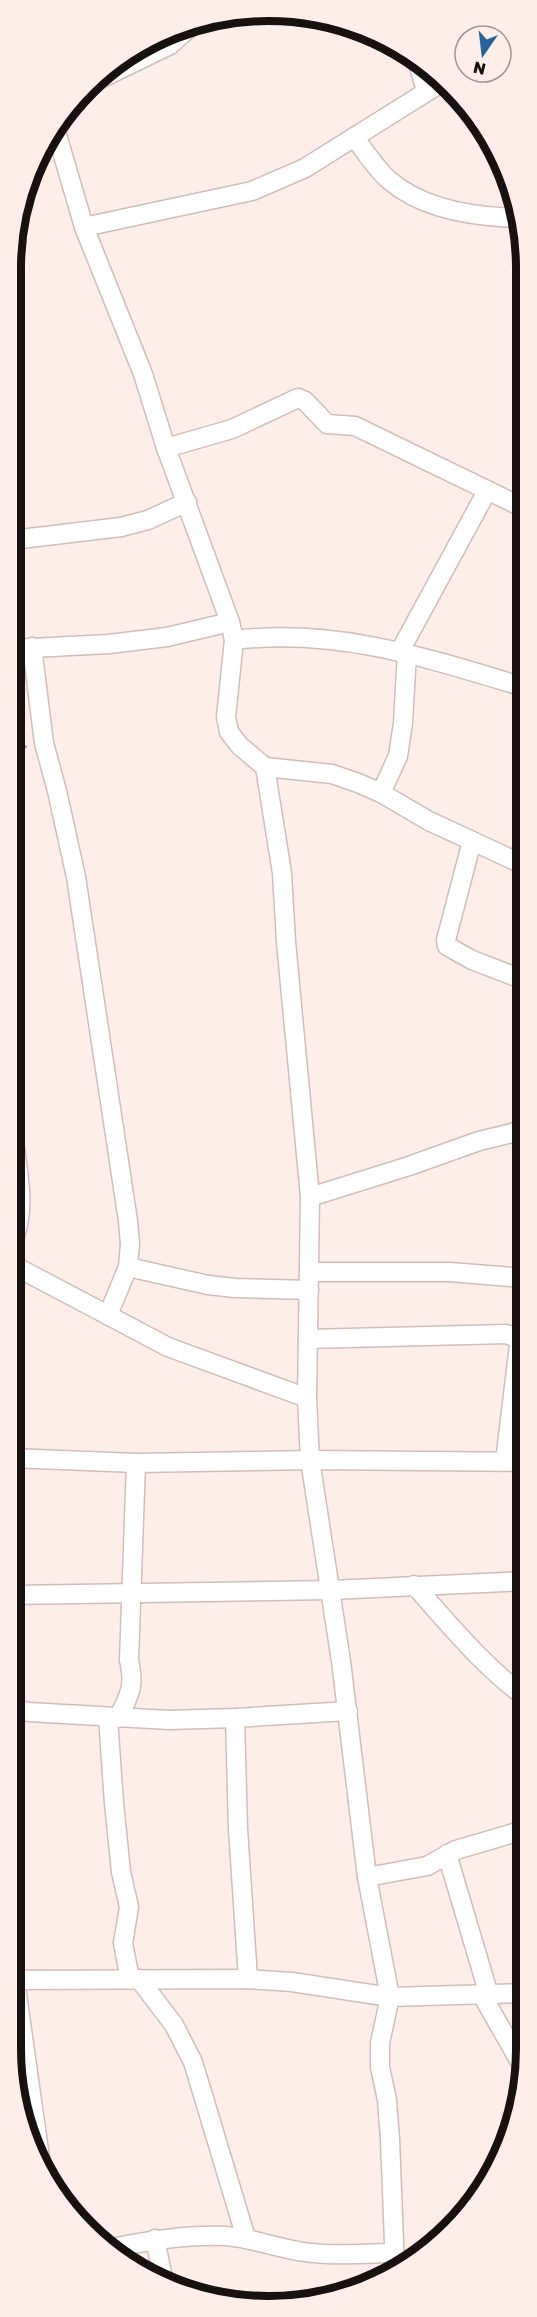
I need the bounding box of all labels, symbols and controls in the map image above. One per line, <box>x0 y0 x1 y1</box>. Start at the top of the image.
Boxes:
north arrow <box>453 24 513 84</box>
text: N <box>471 57 488 80</box>

